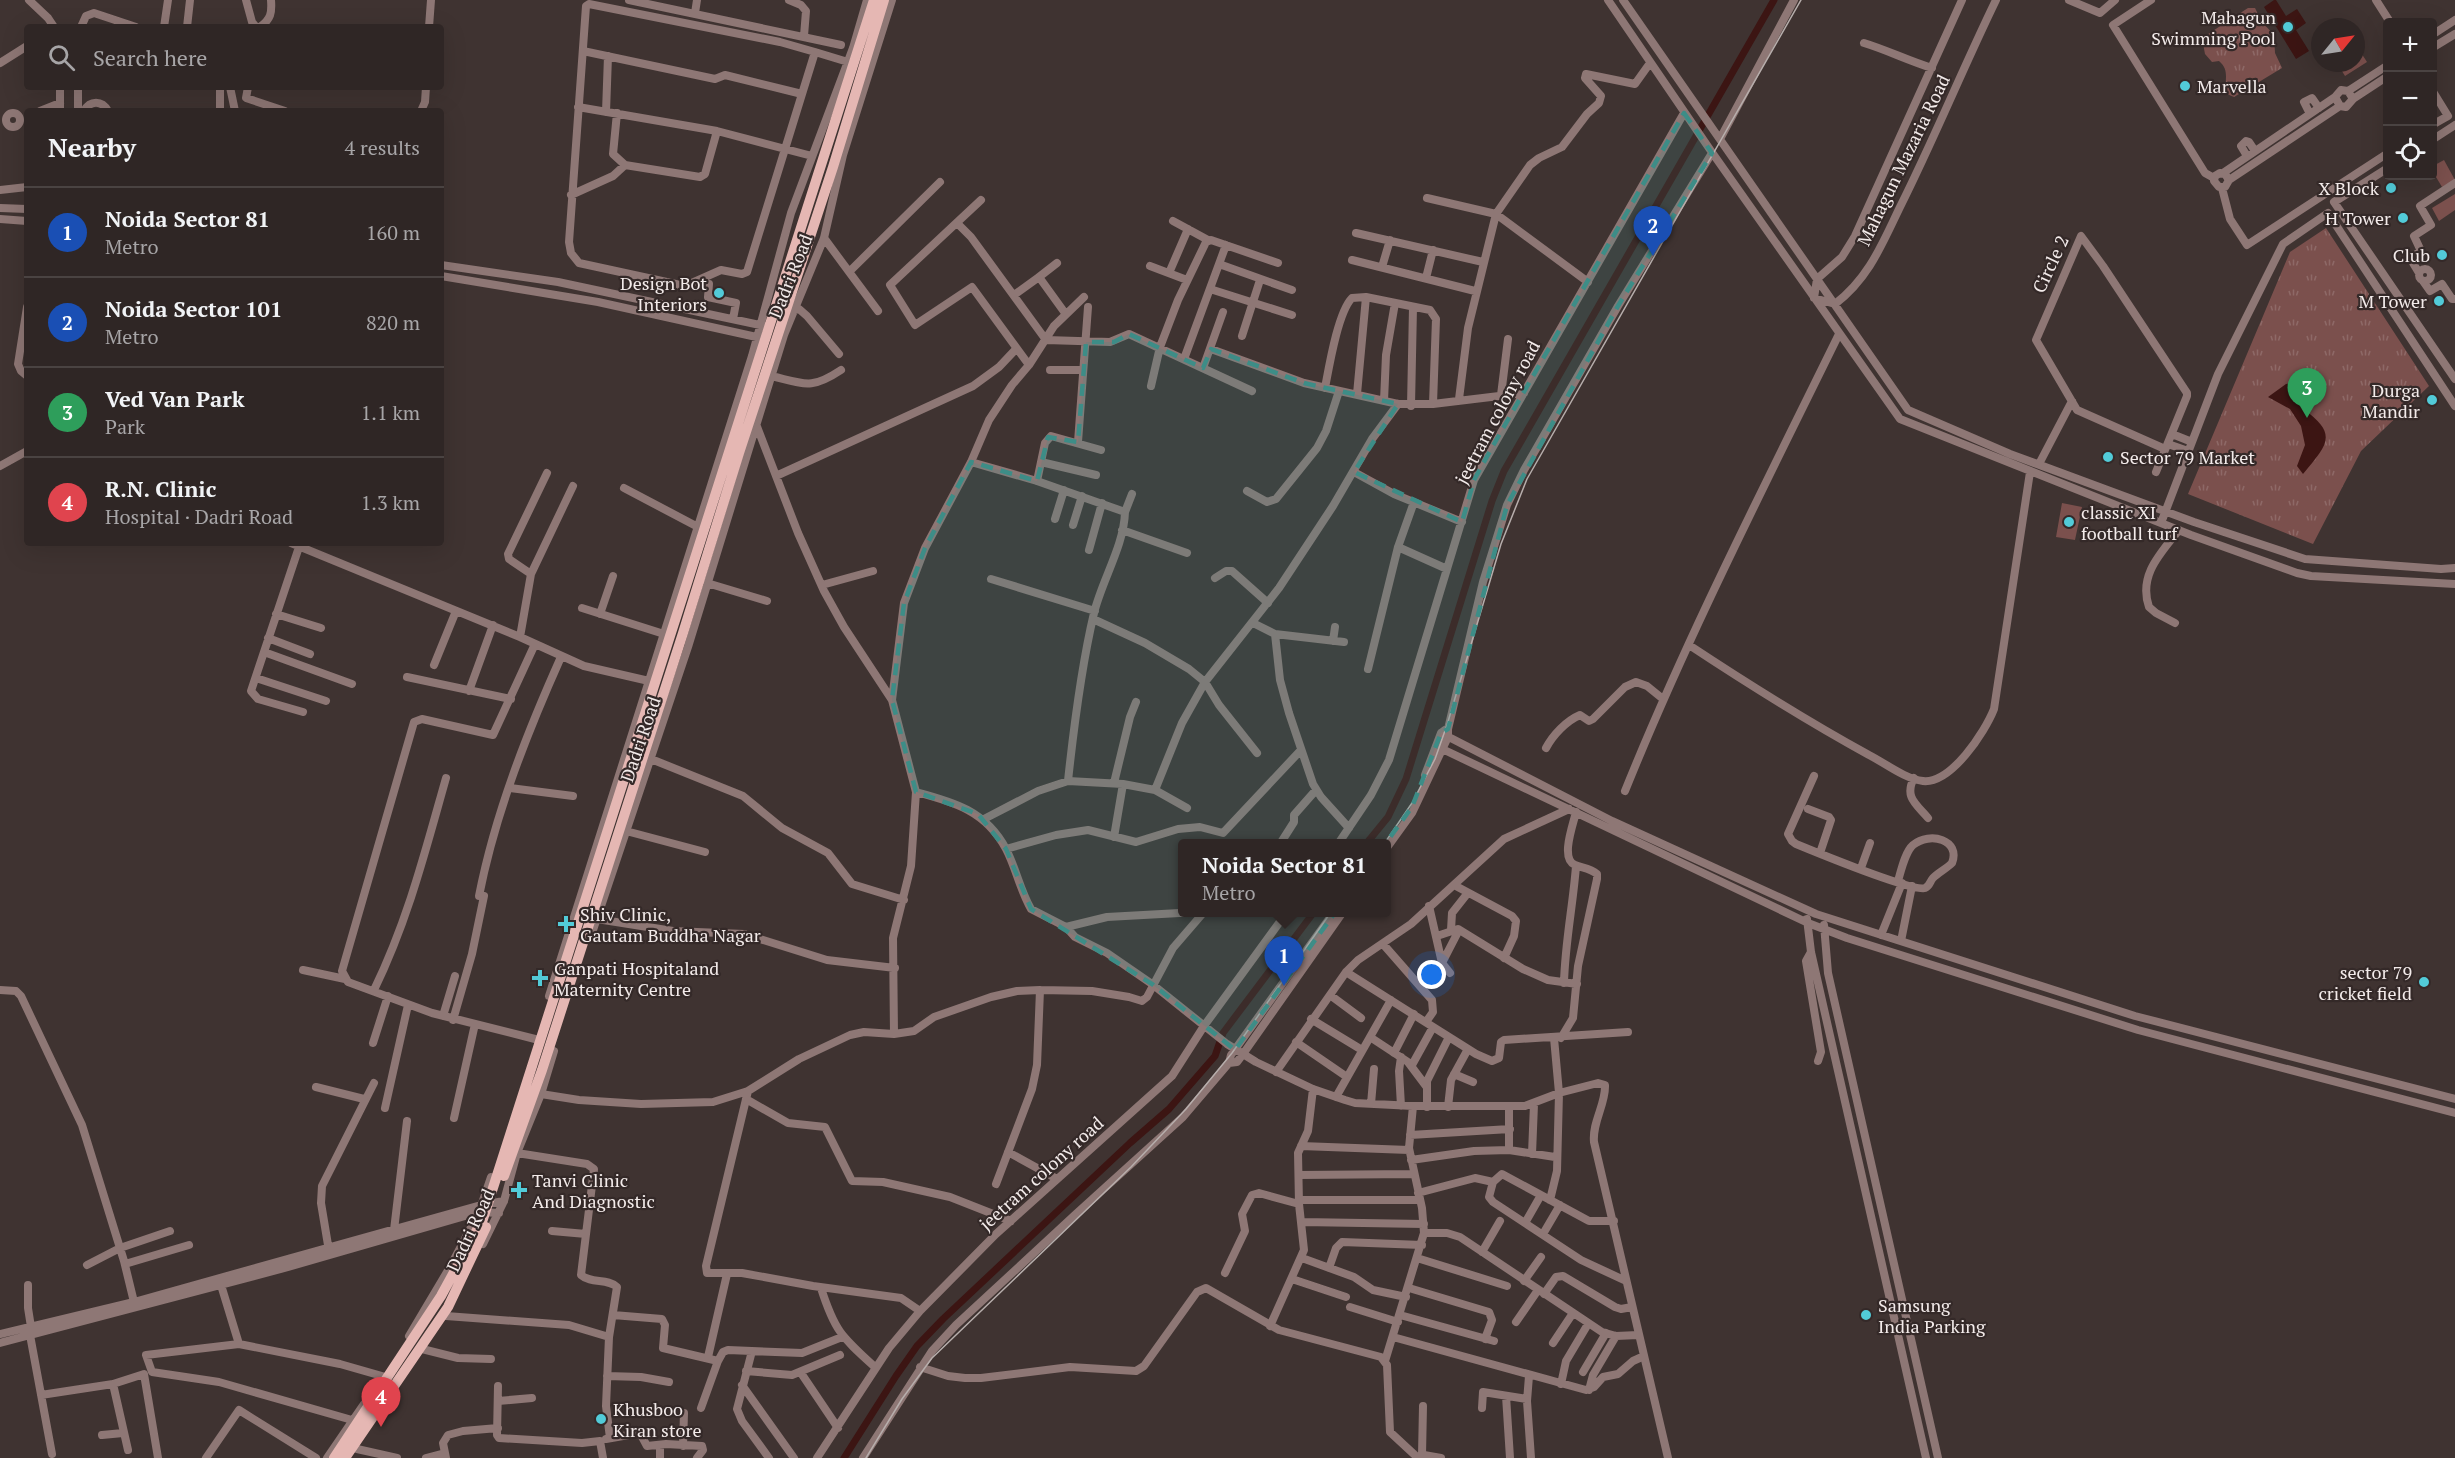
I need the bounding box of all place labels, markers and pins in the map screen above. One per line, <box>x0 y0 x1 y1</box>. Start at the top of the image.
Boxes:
place label: Mahagun Swimming Pool <box>2151 5 2276 50</box>
marker: Mahagun Swimming Pool <box>2281 20 2295 34</box>
place label: Marvella <box>2197 74 2267 98</box>
marker: Marvella <box>2178 79 2192 93</box>
place label: X Block <box>2318 176 2380 200</box>
marker: X Block <box>2384 181 2398 195</box>
pin: 2 <box>1634 206 1672 256</box>
place label: H Tower <box>2325 206 2391 230</box>
marker: H Tower <box>2396 211 2410 225</box>
place label: Club <box>2393 243 2430 267</box>
marker: Club <box>2435 248 2449 262</box>
place label: Design Bot Interiors <box>620 271 707 316</box>
marker: Design Bot Interiors <box>712 286 726 300</box>
place label: M Tower <box>2358 289 2427 313</box>
marker: M Tower <box>2432 294 2446 308</box>
pin: 3 <box>2288 368 2326 418</box>
place label: Durga Mandir <box>2362 378 2420 423</box>
marker: Durga Mandir <box>2425 393 2439 407</box>
place label: Sector 79 Market <box>2120 445 2255 469</box>
marker: Sector 79 Market <box>2101 450 2115 464</box>
place label: classic XI football turf <box>2081 500 2179 545</box>
marker: classic XI football turf <box>2062 515 2076 529</box>
place label: Shiv Clinic, Gautam Buddha Nagar <box>580 902 761 947</box>
marker: Shiv Clinic, Gautam Buddha Nagar <box>557 915 575 933</box>
pin: 1 <box>1264 936 1304 986</box>
place label: Ganpati Hospitaland Maternity Centre <box>554 956 719 1001</box>
place label: sector 79 cricket field <box>2318 960 2412 1005</box>
marker: Ganpati Hospitaland Maternity Centre <box>531 969 549 987</box>
marker: sector 79 cricket field <box>2417 975 2431 989</box>
place label: Tanvi Clinic And Diagnostic <box>532 1168 655 1213</box>
marker: Tanvi Clinic And Diagnostic <box>510 1181 528 1199</box>
place label: Samsung India Parking <box>1878 1293 1986 1338</box>
marker: Samsung India Parking <box>1859 1308 1873 1322</box>
pin: 4 <box>362 1378 400 1427</box>
place label: Khusboo Kiran store <box>613 1397 702 1442</box>
marker: Khusboo Kiran store <box>594 1412 608 1426</box>

